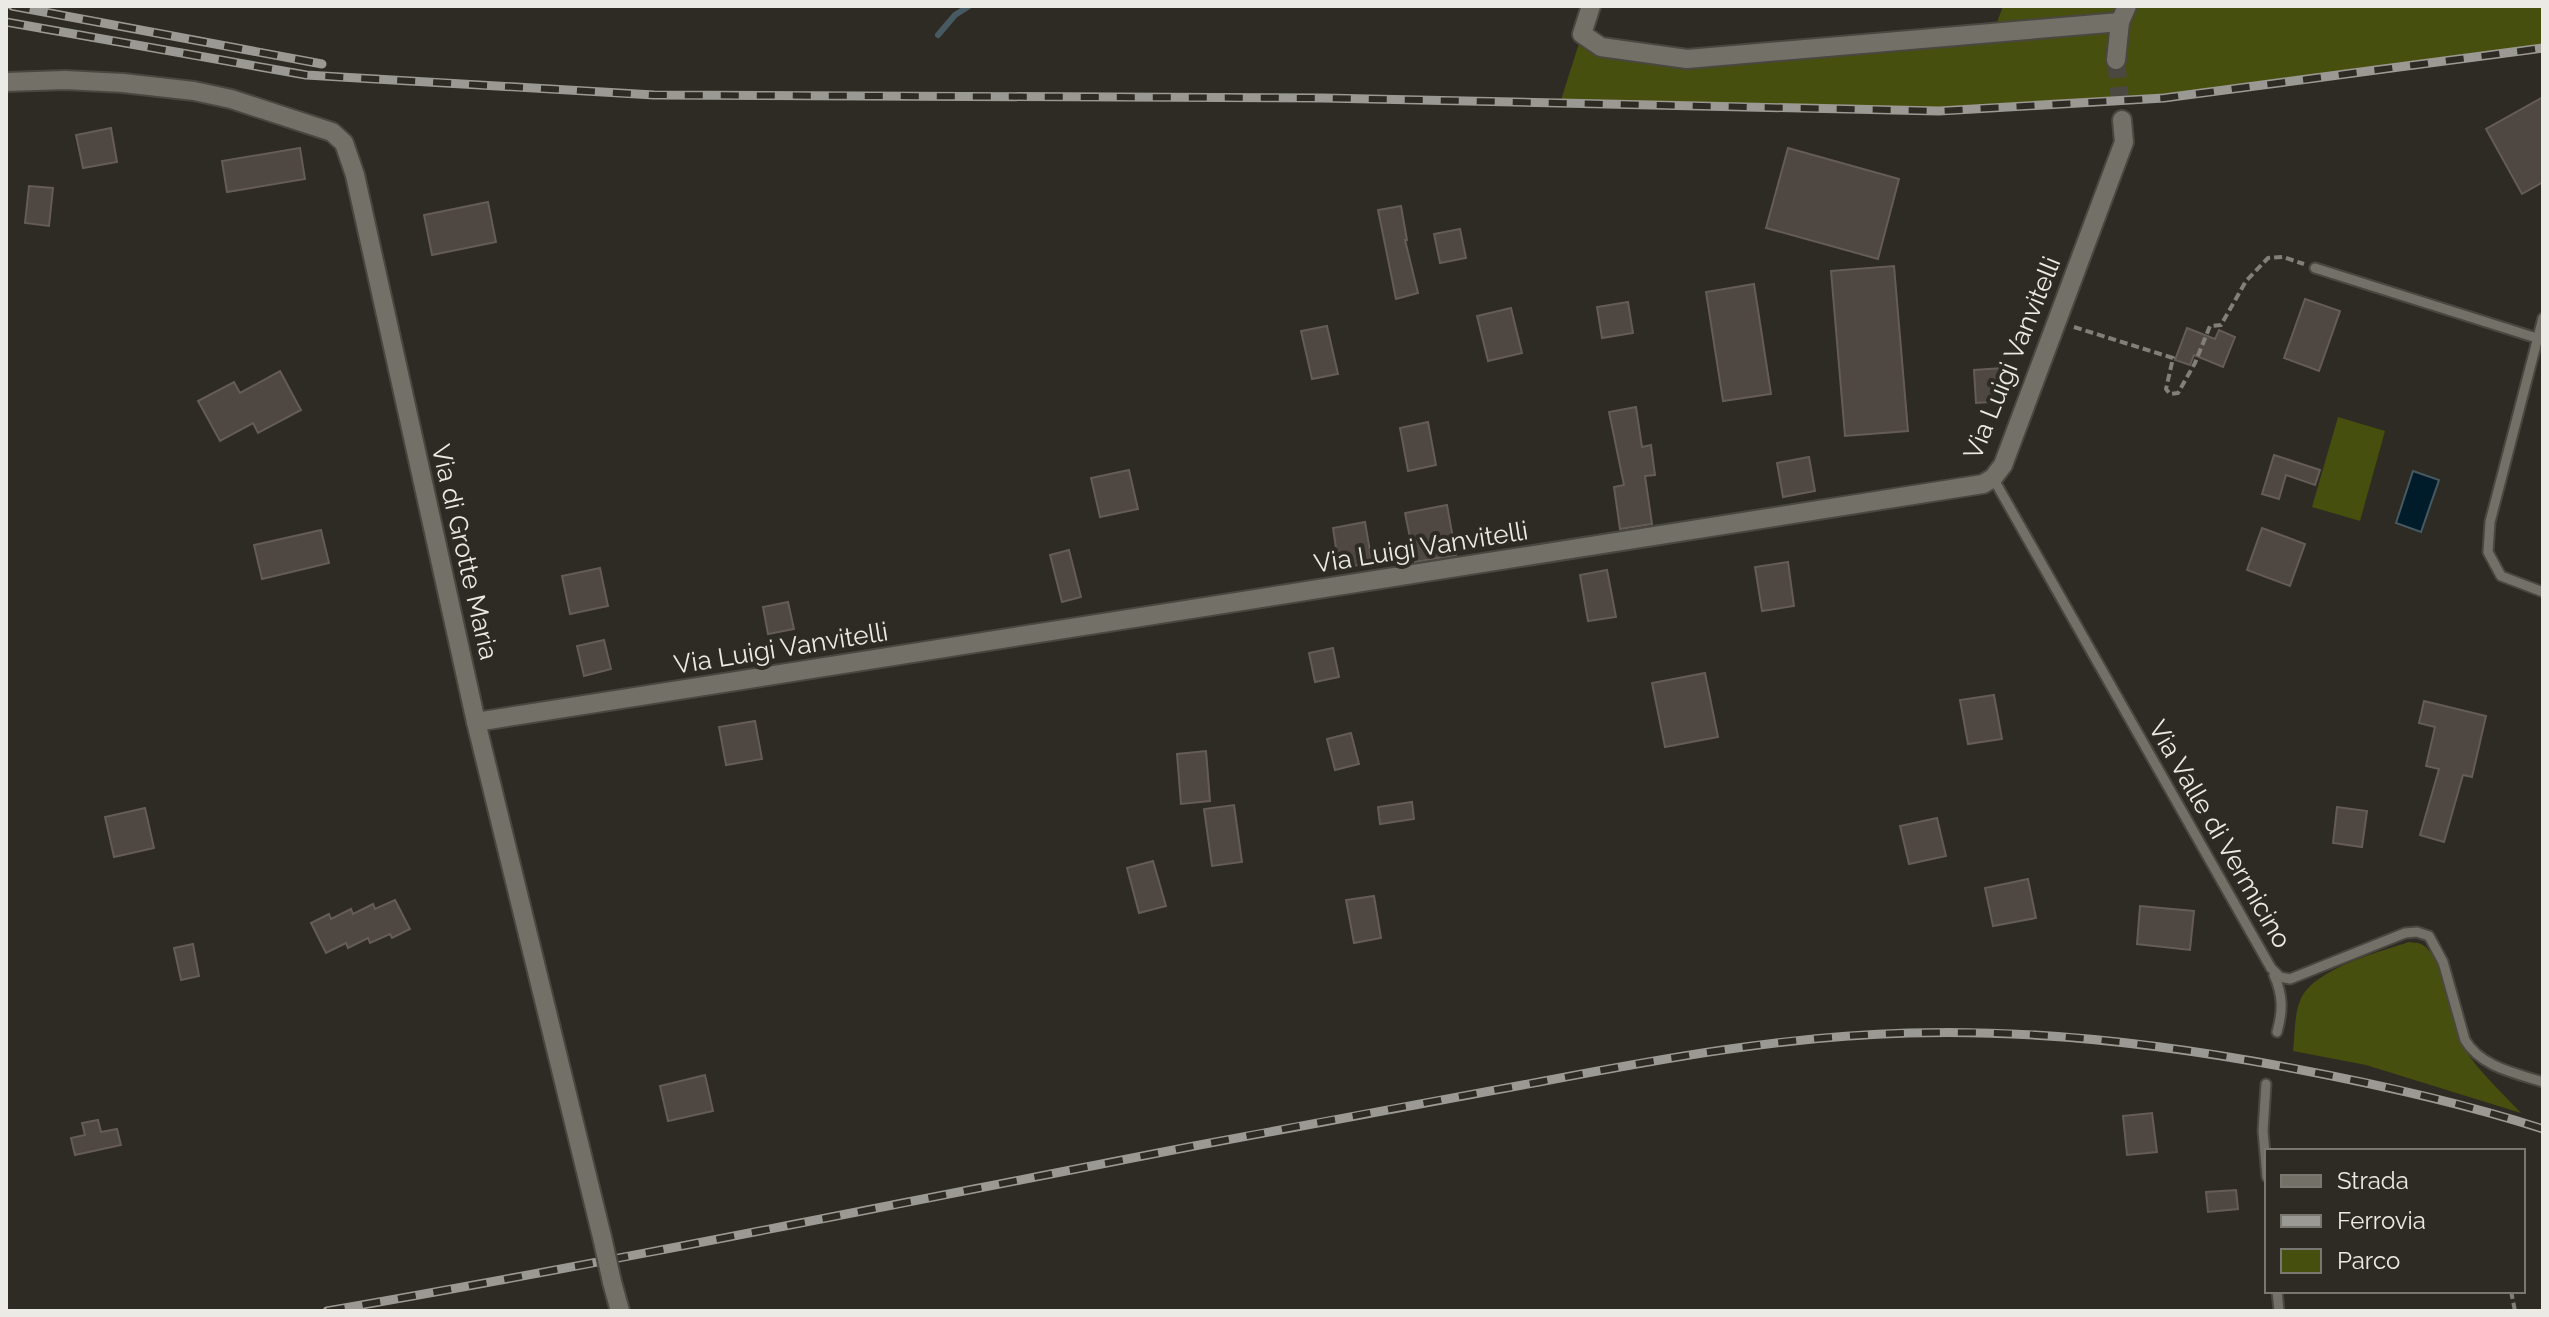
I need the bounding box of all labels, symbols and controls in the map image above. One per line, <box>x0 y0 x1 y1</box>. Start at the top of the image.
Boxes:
street label: Via Luigi Vanvitelli <box>1958 252 2066 464</box>
street label: Via di Grotte Maria <box>426 441 504 663</box>
street label: Via Luigi Vanvitelli <box>1312 515 1530 579</box>
street label: Via Luigi Vanvitelli <box>672 616 890 680</box>
street label: Via Valle di Vermicino <box>2143 715 2297 953</box>
legend <box>2265 1149 2525 1293</box>
text: Strada <box>2337 1166 2409 1195</box>
text: Ferrovia <box>2337 1206 2426 1235</box>
text: Parco <box>2337 1246 2400 1275</box>

